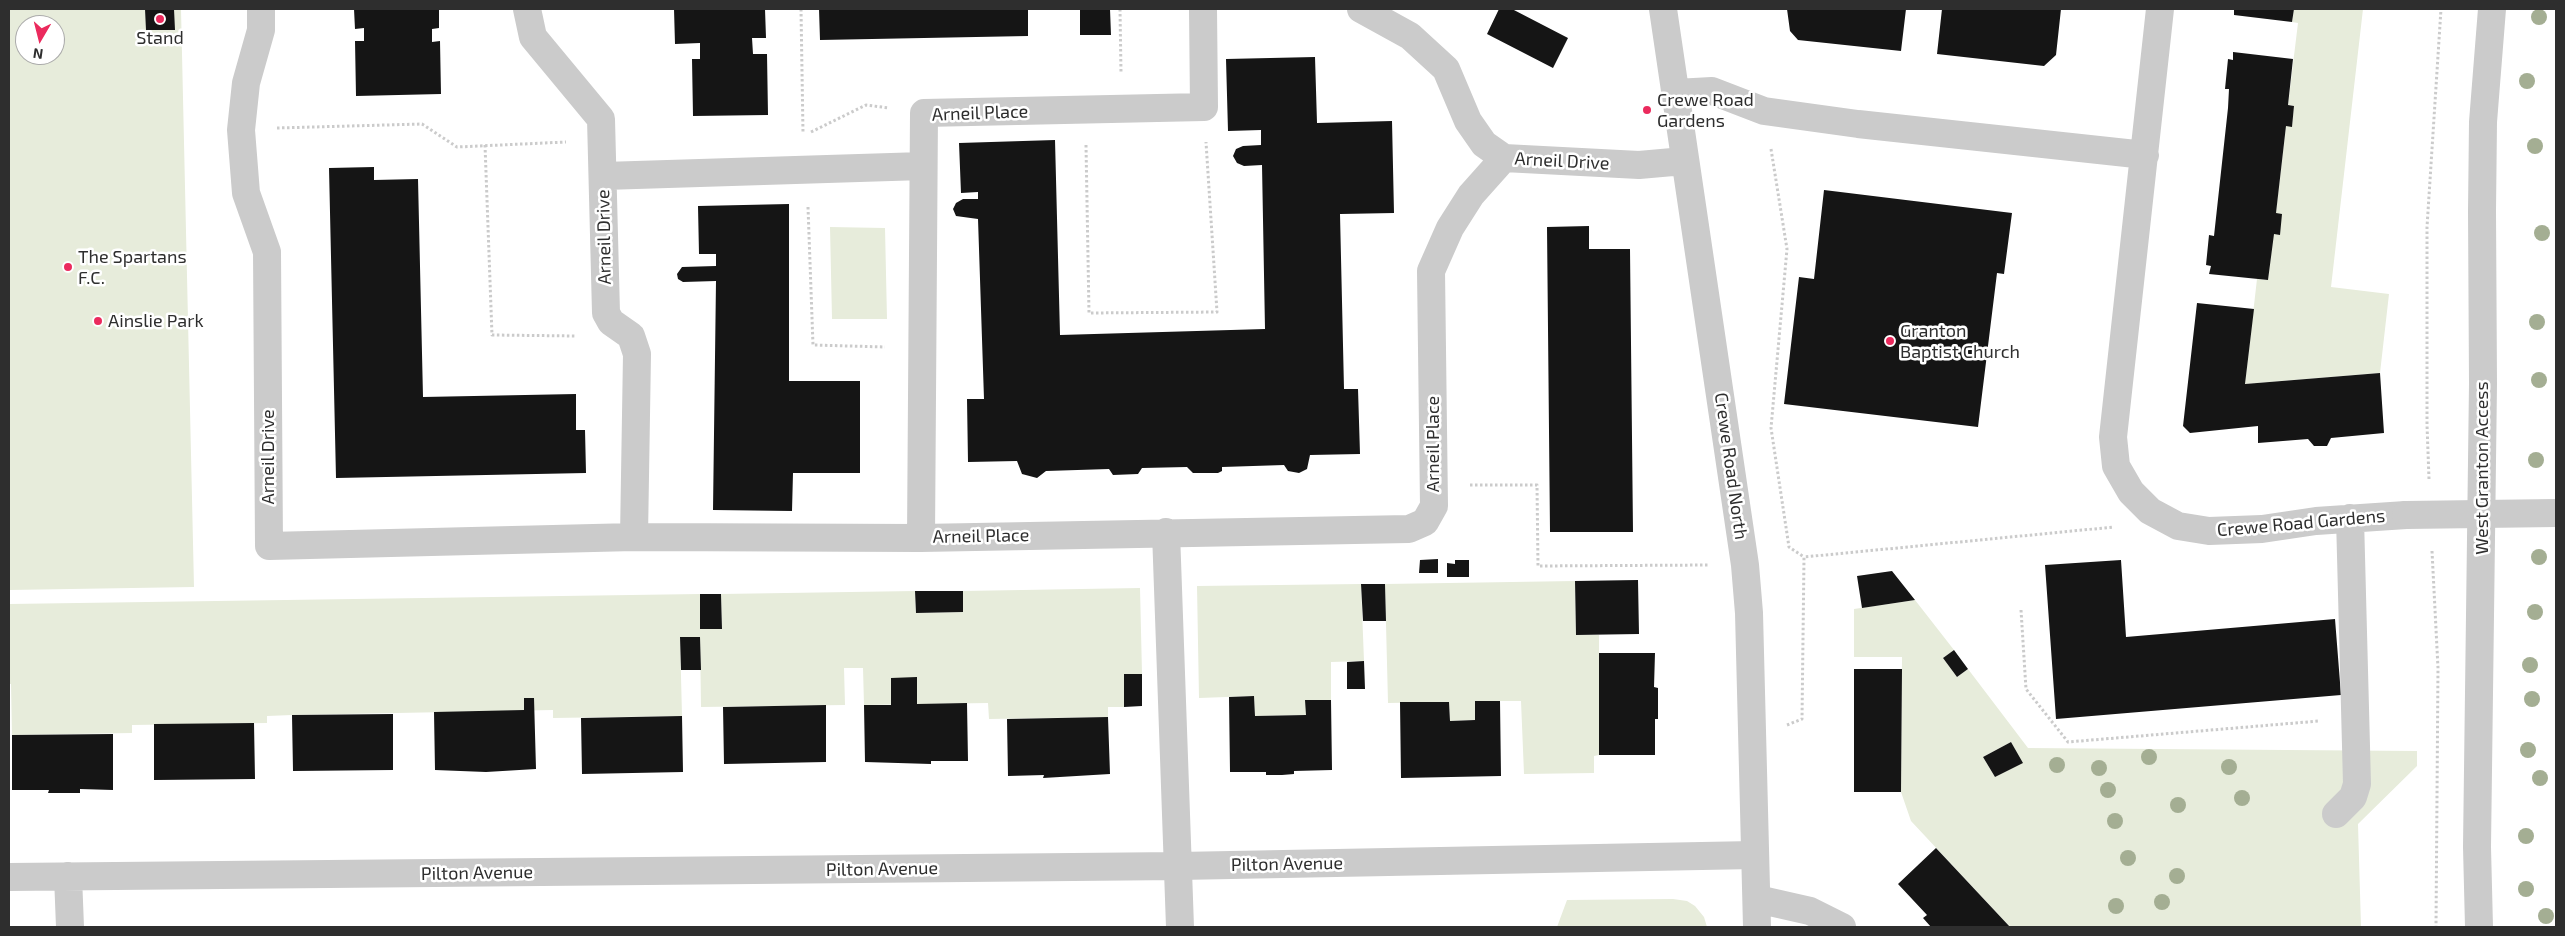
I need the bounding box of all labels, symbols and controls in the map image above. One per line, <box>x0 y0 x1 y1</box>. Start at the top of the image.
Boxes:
marker: Stand <box>154 13 166 25</box>
north arrow <box>15 15 65 65</box>
place label: Stand <box>136 27 184 49</box>
text: N <box>32 45 44 63</box>
place label: Crewe Road Gardens <box>1657 89 1754 132</box>
street label: Arneil Place <box>931 101 1029 125</box>
marker: Crewe Road Gardens <box>1641 104 1653 116</box>
street label: Arneil Drive <box>1514 148 1610 174</box>
street label: Arneil Drive <box>592 189 616 285</box>
place label: The Spartans F.C. <box>78 246 187 288</box>
marker: The Spartans F.C. <box>62 261 74 273</box>
place label: Ainslie Park <box>108 310 204 332</box>
marker: Ainslie Park <box>92 315 104 327</box>
place label: Granton Baptist Church <box>1900 320 2020 362</box>
marker: Granton Baptist Church <box>1884 335 1896 347</box>
street label: West Granton Access <box>2471 381 2493 555</box>
street label: Crewe Road North <box>1710 391 1752 541</box>
street label: Arneil Place <box>1422 396 1444 492</box>
street label: Arneil Drive <box>257 409 279 505</box>
street label: Crewe Road Gardens <box>2216 505 2386 541</box>
street label: Arneil Place <box>933 524 1029 548</box>
street label: Pilton Avenue <box>1231 852 1343 876</box>
street label: Pilton Avenue <box>826 857 938 881</box>
street label: Pilton Avenue <box>421 861 533 885</box>

